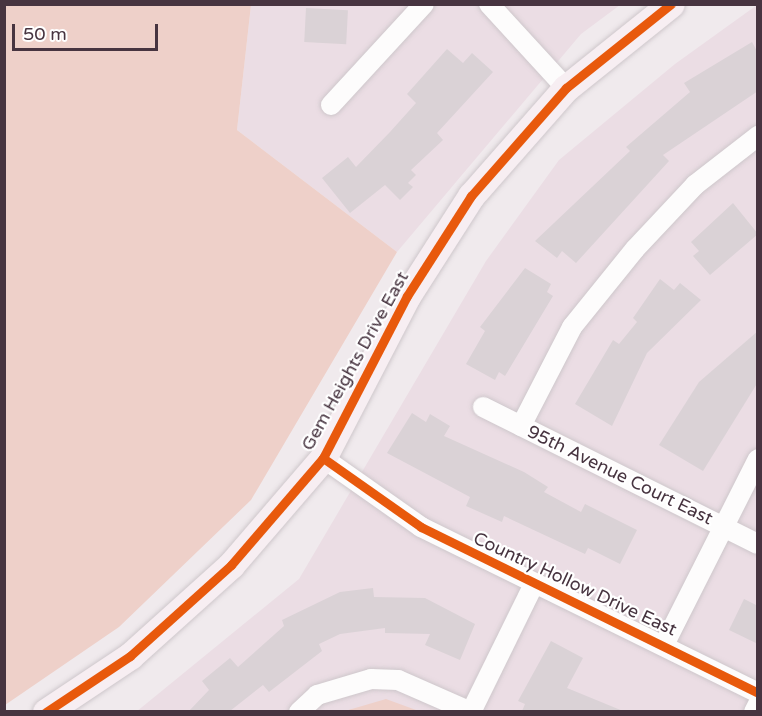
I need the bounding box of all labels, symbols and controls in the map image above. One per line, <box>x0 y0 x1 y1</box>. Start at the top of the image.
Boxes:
scale bar <box>15 12 160 50</box>
text: 50 m <box>23 23 67 45</box>
street label: Gem Heights Drive East <box>297 268 413 454</box>
street label: 95th Avenue Court East <box>524 421 716 529</box>
street label: Country Hollow Drive East <box>470 527 680 641</box>

